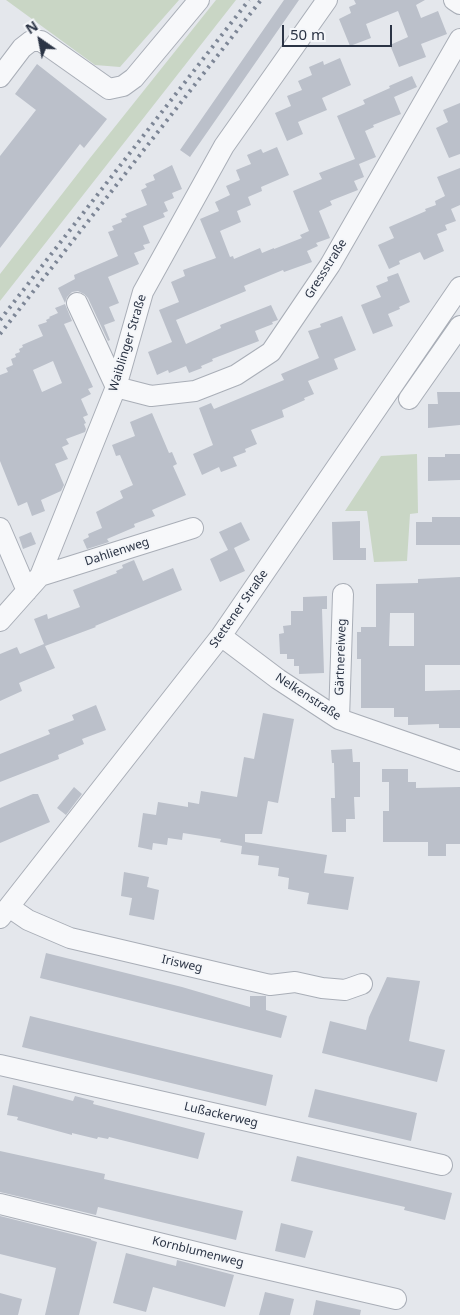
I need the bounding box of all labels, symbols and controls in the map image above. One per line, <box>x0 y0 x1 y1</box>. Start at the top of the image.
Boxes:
north arrow <box>15 15 65 65</box>
scale bar <box>285 15 395 47</box>
text: N <box>22 16 42 38</box>
text: 50 m <box>290 24 325 44</box>
street label: Gressstraße <box>302 237 350 301</box>
street label: Waiblinger Straße <box>106 293 150 393</box>
street label: Dahlienweg <box>83 535 151 569</box>
street label: Stettener Straße <box>207 567 271 651</box>
street label: Gärtnereiweg <box>332 618 350 696</box>
street label: Nelkenstraße <box>272 670 344 724</box>
street label: Irisweg <box>160 952 204 976</box>
street label: Lußackerweg <box>183 1099 259 1131</box>
street label: Kornblumenweg <box>151 1234 245 1270</box>

